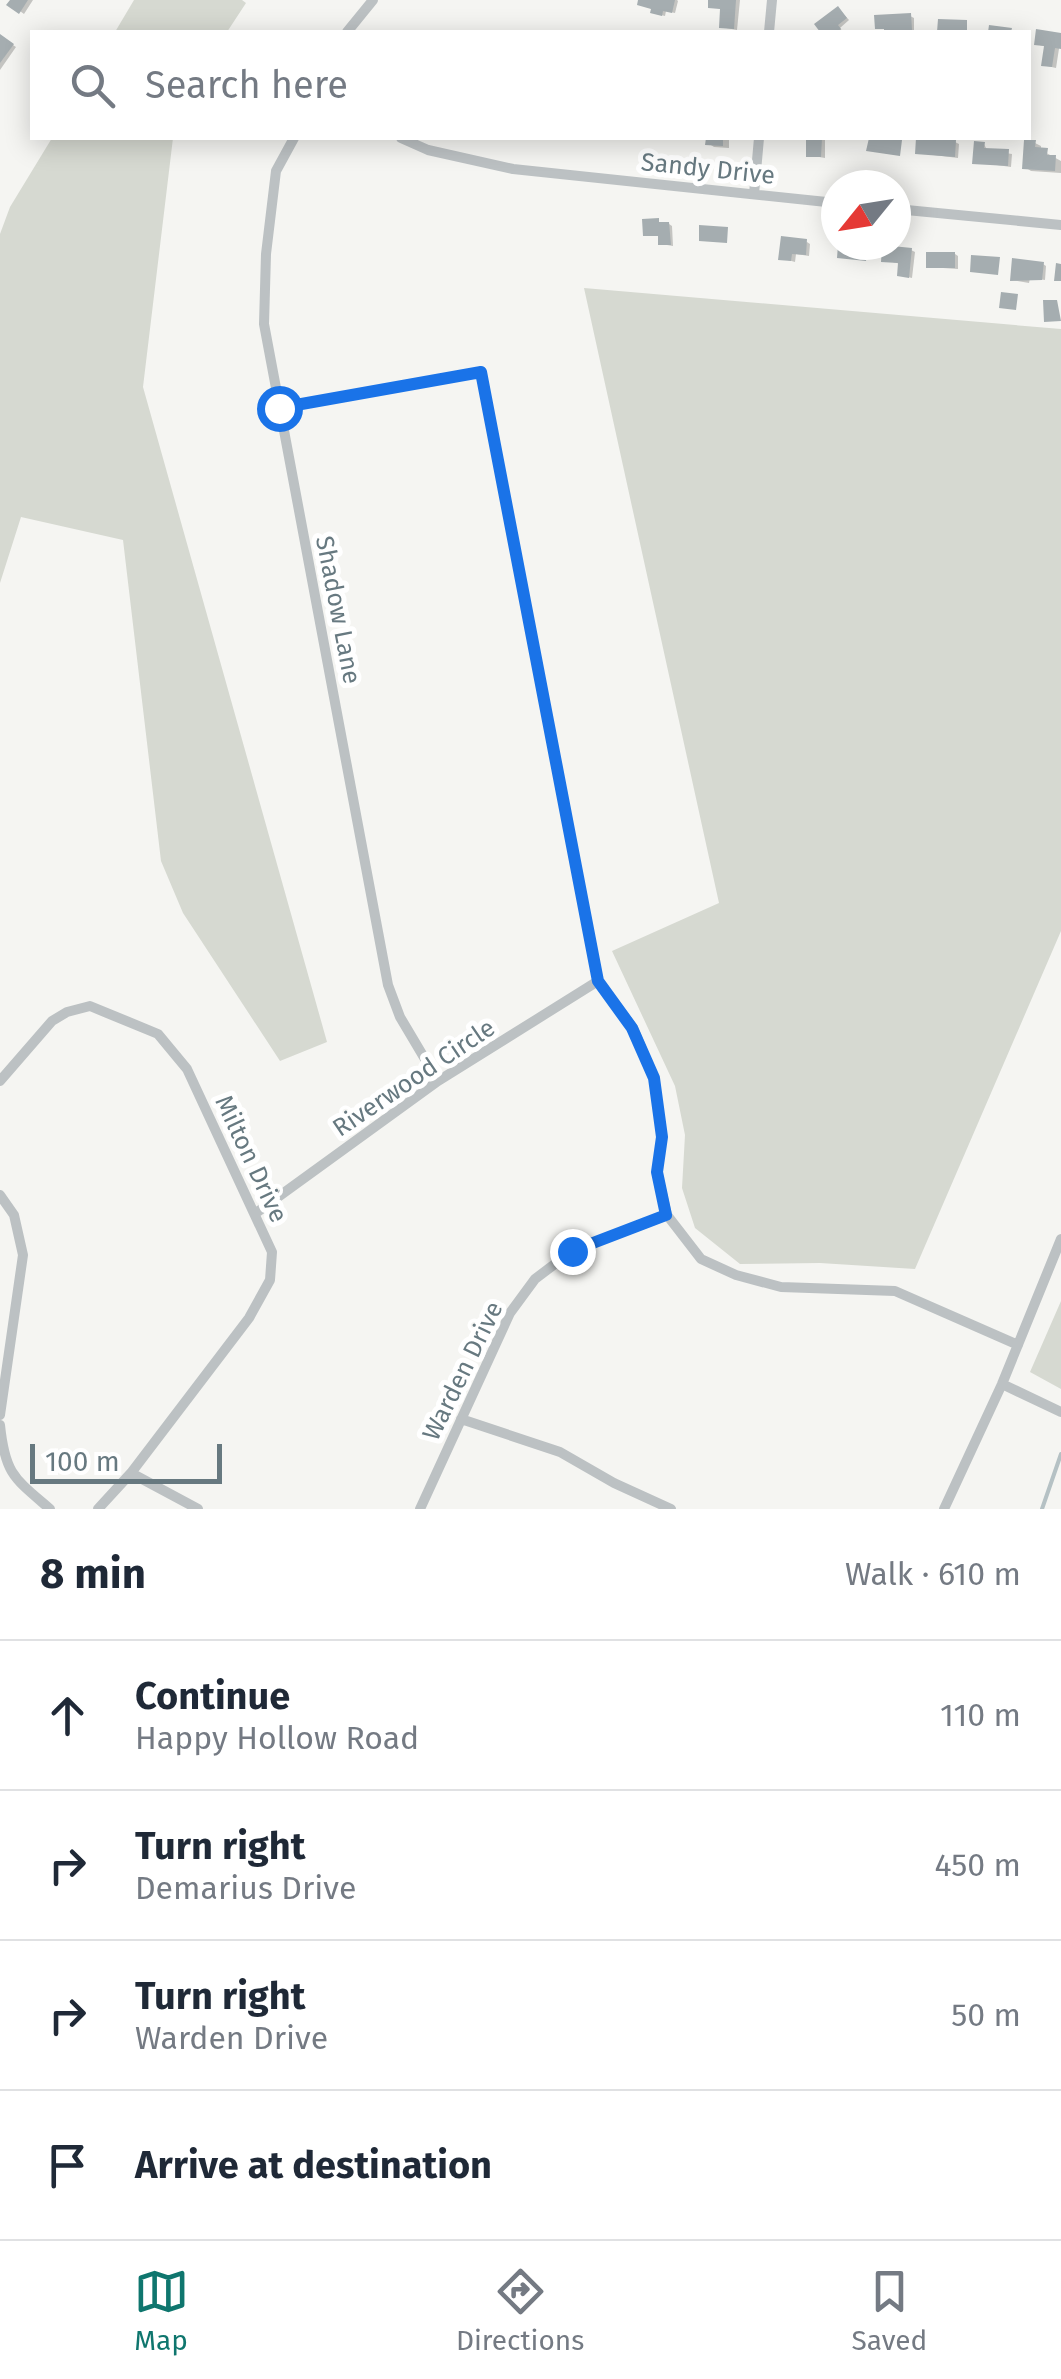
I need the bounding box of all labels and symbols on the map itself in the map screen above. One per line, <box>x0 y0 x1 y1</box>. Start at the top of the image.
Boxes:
street label: Sandy Drive <box>640 147 776 191</box>
north arrow <box>821 170 911 260</box>
route start <box>257 386 303 432</box>
street label: Shadow Lane <box>309 533 367 687</box>
street label: Riverwood Circle <box>327 1013 501 1143</box>
street label: Milton Drive <box>208 1091 294 1227</box>
route end <box>550 1229 596 1275</box>
street label: Warden Drive <box>416 1297 510 1445</box>
scale bar <box>30 1439 222 1484</box>

